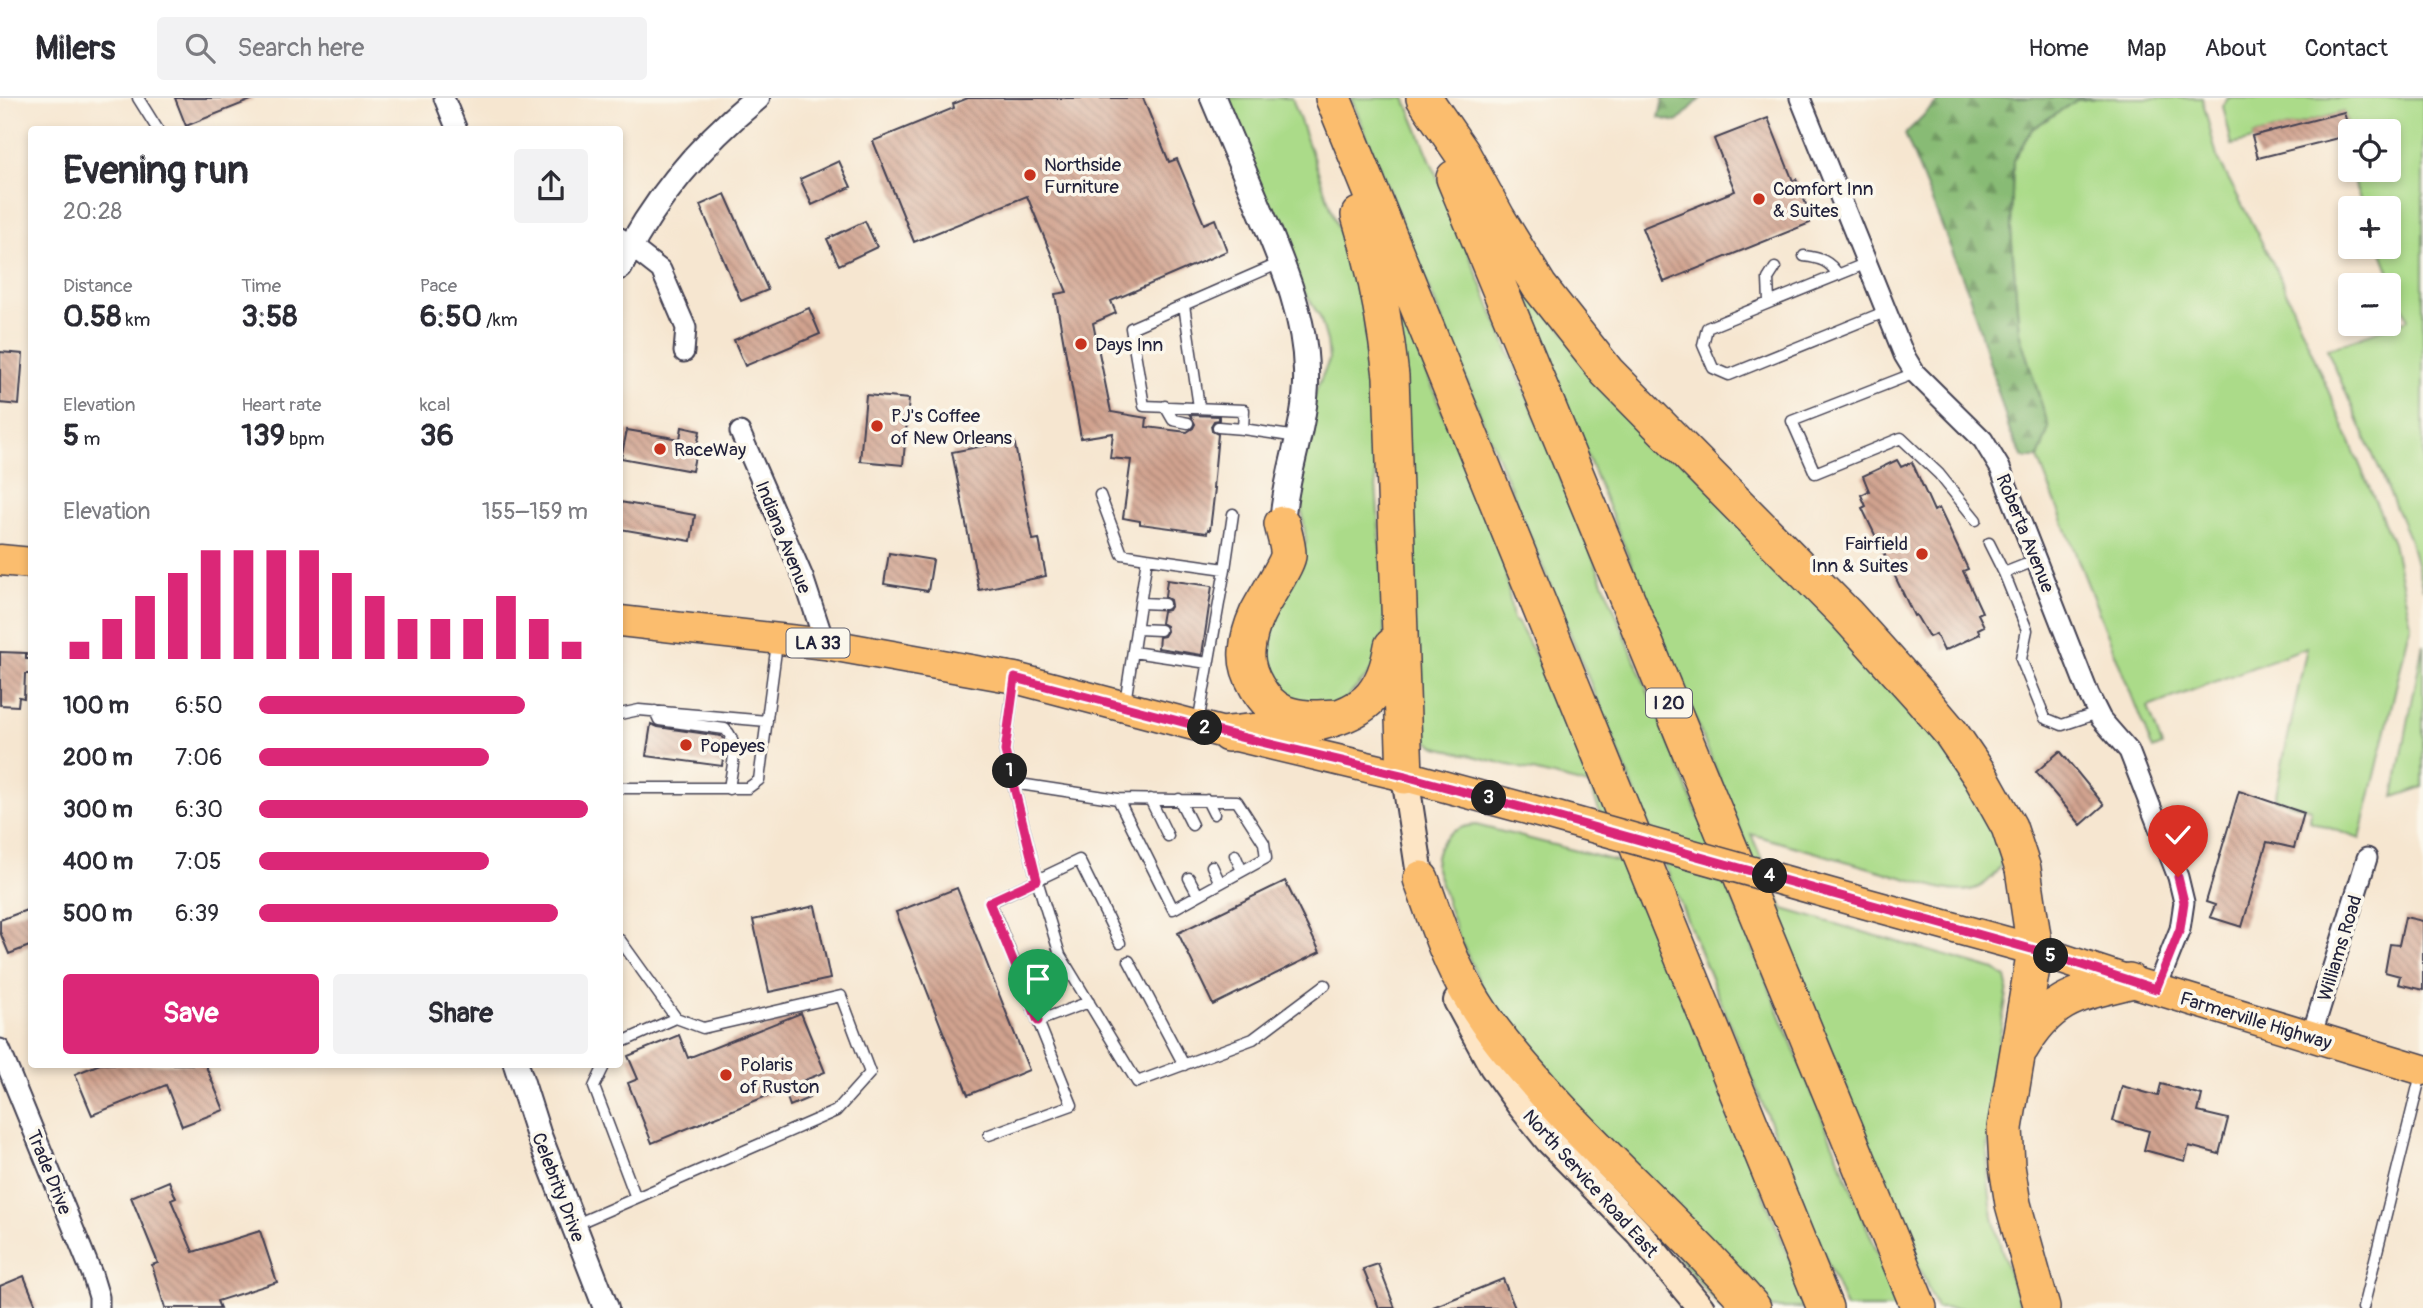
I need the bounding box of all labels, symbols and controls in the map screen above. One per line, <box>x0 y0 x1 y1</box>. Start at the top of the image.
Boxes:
search box <box>157 17 647 80</box>
text: Milers <box>35 28 115 69</box>
icon: search <box>181 29 219 67</box>
text: Search here <box>237 32 364 64</box>
text: Home <box>2028 34 2089 63</box>
text: Map <box>2127 34 2167 63</box>
text: About <box>2205 34 2267 63</box>
text: Contact <box>2305 34 2388 63</box>
map controls <box>2338 119 2401 336</box>
button: locate <box>2338 119 2401 182</box>
text: Evening run <box>63 147 249 195</box>
button: share <box>514 149 588 223</box>
place label: Northside Furniture <box>1044 153 1122 199</box>
marker: Northside Furniture <box>1022 167 1038 183</box>
place label: Comfort Inn & Suites <box>1773 177 1873 223</box>
marker: Comfort Inn & Suites <box>1751 191 1767 207</box>
button: + <box>2338 196 2401 259</box>
text: 20:28 <box>63 197 122 226</box>
button: − <box>2338 273 2401 336</box>
text: Distance <box>63 274 132 298</box>
text: Time <box>241 274 281 298</box>
text: Pace <box>420 274 457 298</box>
text: 0.58 <box>63 298 121 335</box>
text: 3:58 <box>241 298 297 335</box>
text: 6:50 <box>420 298 482 335</box>
text: km <box>121 308 150 332</box>
text: /km <box>482 308 518 332</box>
place label: Days Inn <box>1095 333 1163 357</box>
marker: Days Inn <box>1073 336 1089 352</box>
text: Elevation <box>63 393 135 417</box>
text: Heart rate <box>241 393 321 417</box>
text: kcal <box>420 393 451 417</box>
place label: PJ's Coffee of New Orleans <box>891 404 1013 450</box>
text: 5 <box>63 417 79 454</box>
text: 139 <box>241 417 285 454</box>
text: 36 <box>420 417 454 454</box>
marker: PJ's Coffee of New Orleans <box>869 418 885 434</box>
text: m <box>79 427 100 451</box>
text: bpm <box>285 427 325 451</box>
place label: RaceWay <box>674 438 746 462</box>
marker: RaceWay <box>652 441 668 457</box>
street label: Roberta Avenue <box>1990 471 2060 597</box>
street label: Indiana Avenue <box>750 478 817 598</box>
text: Elevation <box>63 497 151 526</box>
text: 155–159 m <box>482 497 588 526</box>
place label: Fairfield Inn & Suites <box>1811 532 1908 578</box>
marker: Fairfield Inn & Suites <box>1914 546 1930 562</box>
road number: LA 33 <box>786 628 850 658</box>
road number: I 20 <box>1646 688 1692 718</box>
text: 100 m <box>63 691 129 720</box>
text: 6:50 <box>175 691 223 720</box>
pin: 2 <box>1188 710 1222 746</box>
text: 2 <box>1199 715 1210 739</box>
place label: Popeyes <box>700 734 766 758</box>
marker: Popeyes <box>678 737 694 753</box>
text: 200 m <box>63 743 133 772</box>
text: 7:06 <box>175 743 222 772</box>
pin: 1 <box>992 754 1028 788</box>
text: 1 <box>1006 758 1013 782</box>
pin: 3 <box>1472 780 1506 816</box>
text: 3 <box>1483 785 1494 809</box>
text: 300 m <box>63 795 133 824</box>
text: 6:30 <box>175 795 223 824</box>
pin <box>2148 805 2208 877</box>
icon: check <box>2159 816 2197 854</box>
text: 400 m <box>63 847 133 876</box>
text: 7:05 <box>175 847 221 876</box>
pin: 4 <box>1752 858 1788 894</box>
text: 4 <box>1764 863 1775 887</box>
street label: Williams Road <box>2312 892 2367 1004</box>
text: 500 m <box>63 899 132 928</box>
text: 6:39 <box>175 899 219 928</box>
pin: 5 <box>2034 938 2068 974</box>
text: 5 <box>2045 943 2056 967</box>
pin <box>1008 949 1068 1021</box>
icon: arrive <box>1019 960 1057 998</box>
button: Save <box>63 974 319 1054</box>
button: Share <box>333 974 588 1054</box>
street label: Farmerville Highway <box>2177 986 2334 1055</box>
place label: Polaris of Ruston <box>740 1053 820 1099</box>
marker: Polaris of Ruston <box>718 1067 734 1083</box>
street label: North Service Road East <box>1517 1105 1663 1263</box>
street label: Trade Drive <box>21 1127 77 1219</box>
street label: Celebrity Drive <box>526 1129 590 1246</box>

